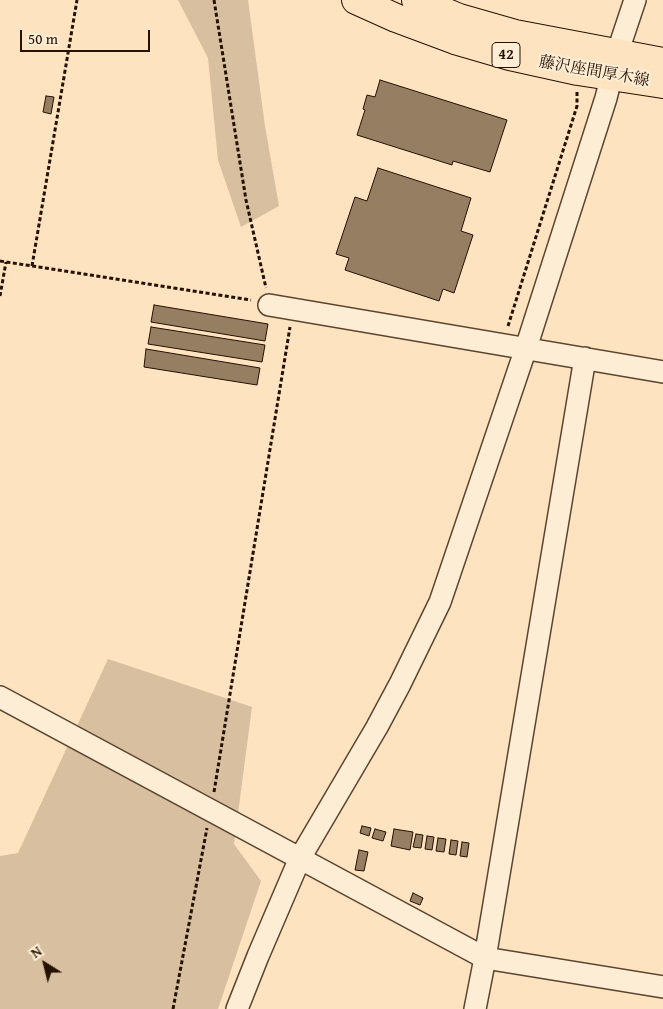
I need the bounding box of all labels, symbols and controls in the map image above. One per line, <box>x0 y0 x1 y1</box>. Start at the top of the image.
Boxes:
scale bar <box>22 20 152 52</box>
text: 50 m <box>28 28 58 49</box>
road number: 42 <box>492 42 520 68</box>
street label: 藤沢座間厚木線 <box>537 53 651 91</box>
north arrow <box>20 939 70 989</box>
text: N <box>27 941 46 963</box>

